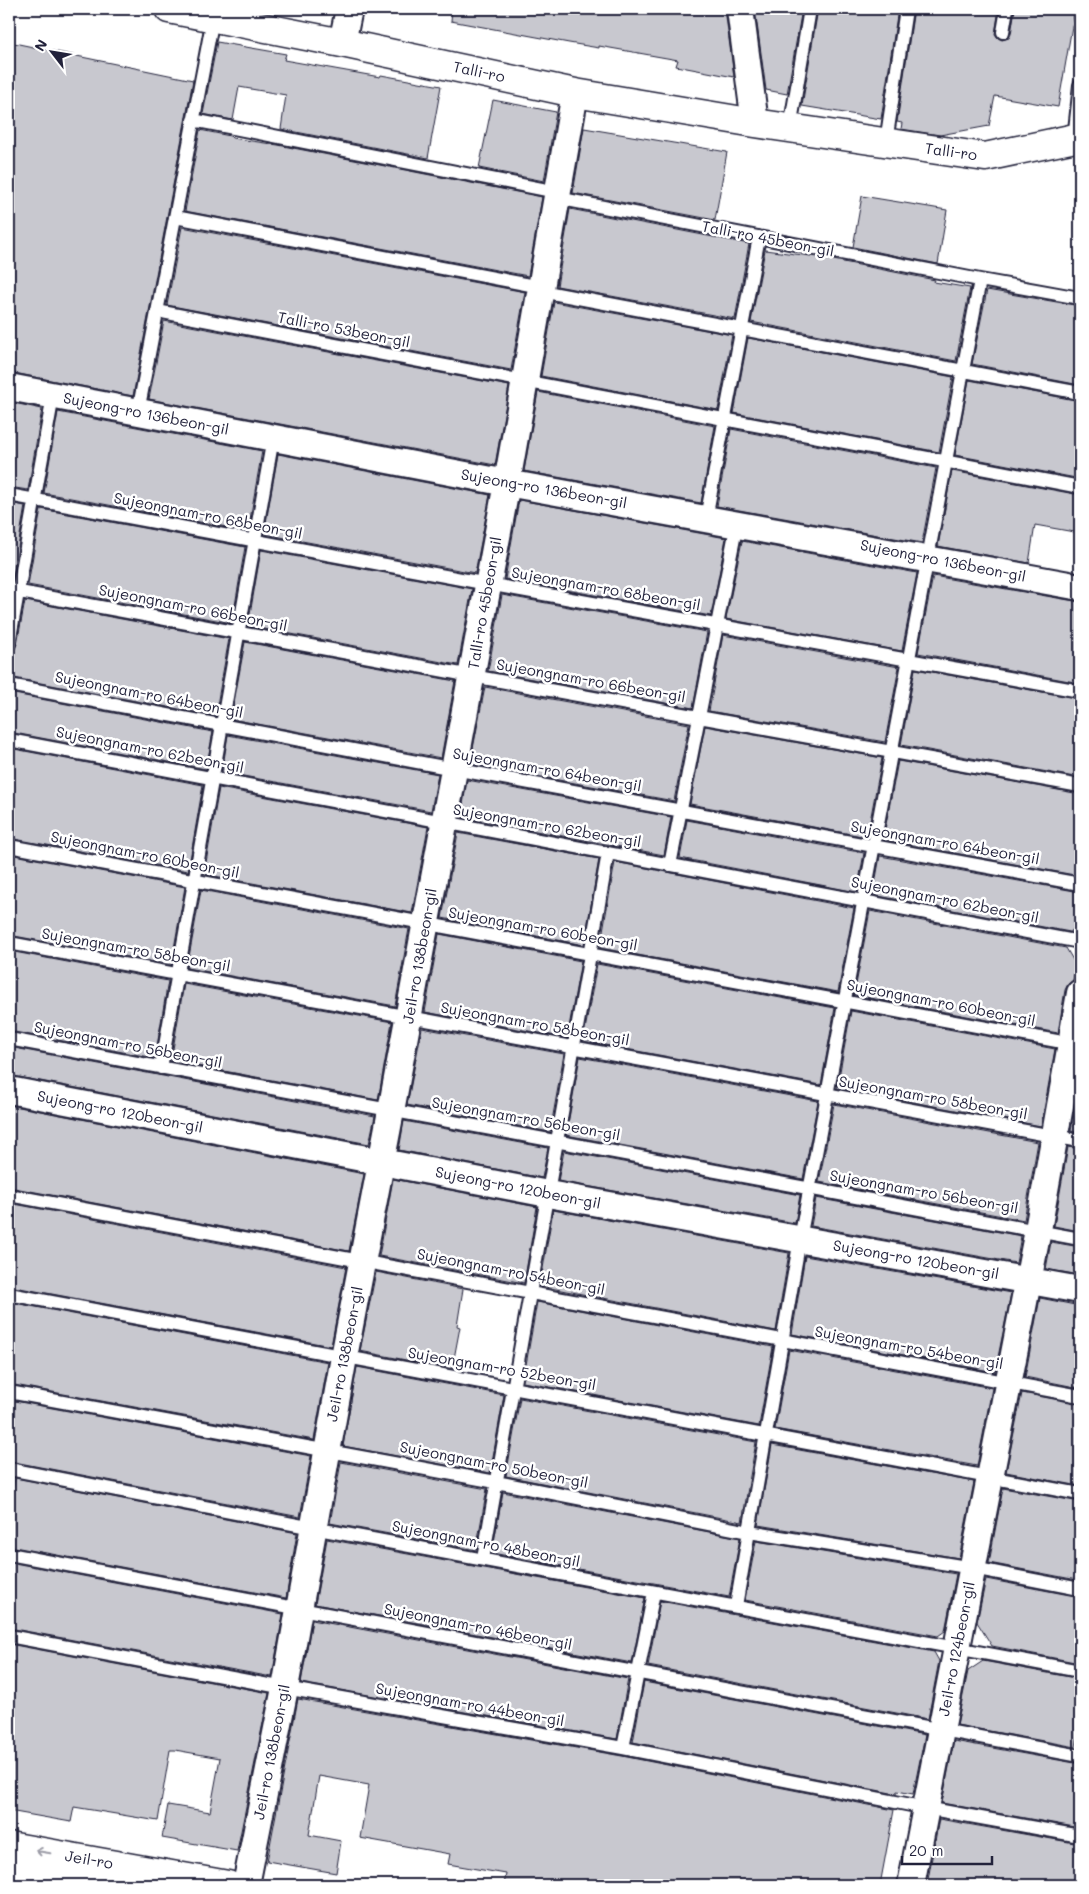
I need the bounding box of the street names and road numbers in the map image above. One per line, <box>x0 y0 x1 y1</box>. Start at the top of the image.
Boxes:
street label: Talli-ro <box>451 56 507 86</box>
street label: Talli-ro <box>924 137 979 165</box>
street label: Talli-ro 45beon-gil <box>700 215 836 261</box>
street label: Talli-ro 53beon-gil <box>276 306 412 352</box>
street label: Sujeong-ro 136beon-gil <box>62 387 231 439</box>
street label: Sujeong-ro 136beon-gil <box>460 464 629 512</box>
street label: Sujeongnam-ro 68beon-gil <box>112 487 304 543</box>
street label: Sujeong-ro 136beon-gil <box>859 534 1028 586</box>
street label: Talli-ro 45beon-gil <box>463 535 506 671</box>
street label: Sujeongnam-ro 68beon-gil <box>510 562 702 615</box>
street label: Sujeongnam-ro 66beon-gil <box>97 579 289 635</box>
street label: Sujeongnam-ro 66beon-gil <box>495 654 687 706</box>
street label: Sujeongnam-ro 64beon-gil <box>53 666 245 722</box>
street label: Sujeongnam-ro 62beon-gil <box>55 721 246 777</box>
street label: Sujeongnam-ro 64beon-gil <box>451 743 643 795</box>
street label: Sujeongnam-ro 62beon-gil <box>451 799 643 851</box>
street label: Sujeongnam-ro 64beon-gil <box>849 816 1041 868</box>
street label: Sujeongnam-ro 60beon-gil <box>49 826 241 882</box>
street label: Sujeongnam-ro 62beon-gil <box>850 871 1041 927</box>
street label: Jeil-ro 138beon-gil <box>397 886 441 1025</box>
street label: Sujeongnam-ro 60beon-gil <box>447 902 639 955</box>
street label: Sujeongnam-ro 58beon-gil <box>40 923 232 975</box>
street label: Sujeongnam-ro 60beon-gil <box>845 974 1037 1030</box>
street label: Sujeongnam-ro 58beon-gil <box>439 997 631 1049</box>
street label: Sujeongnam-ro 56beon-gil <box>32 1016 224 1072</box>
street label: Sujeongnam-ro 58beon-gil <box>837 1071 1029 1123</box>
street label: Sujeong-ro 120beon-gil <box>36 1085 205 1137</box>
street label: Sujeongnam-ro 56beon-gil <box>430 1092 622 1144</box>
street label: Sujeong-ro 120beon-gil <box>434 1161 603 1213</box>
street label: Sujeongnam-ro 56beon-gil <box>828 1165 1020 1217</box>
street label: Sujeong-ro 120beon-gil <box>832 1235 1001 1283</box>
street label: Sujeongnam-ro 54beon-gil <box>416 1243 607 1299</box>
street label: Jeil-ro 138beon-gil <box>321 1284 367 1423</box>
street label: Sujeongnam-ro 54beon-gil <box>813 1321 1005 1373</box>
street label: Sujeongnam-ro 52beon-gil <box>407 1342 598 1394</box>
street label: Sujeongnam-ro 50beon-gil <box>398 1436 590 1492</box>
street label: Sujeongnam-ro 48beon-gil <box>390 1515 582 1571</box>
street label: Jeil-ro 124beon-gil <box>933 1580 979 1718</box>
street label: Sujeongnam-ro 46beon-gil <box>382 1598 574 1654</box>
street label: Sujeongnam-ro 44beon-gil <box>374 1678 566 1730</box>
street label: Jeil-ro 138beon-gil <box>248 1682 294 1821</box>
street label: Jeil-ro <box>63 1845 115 1873</box>

